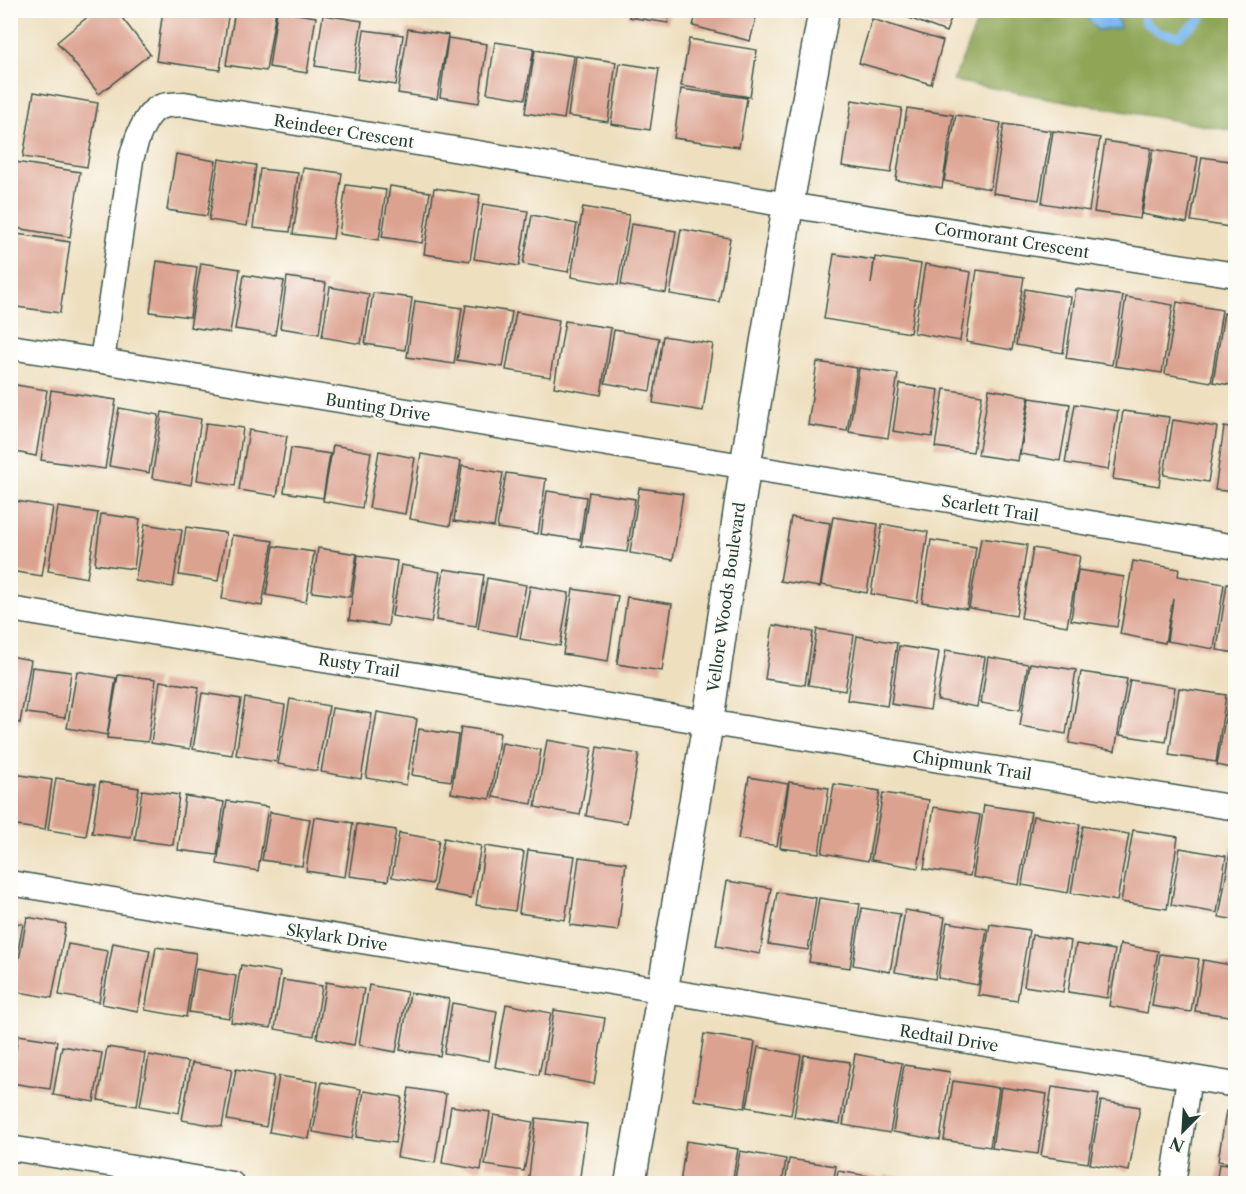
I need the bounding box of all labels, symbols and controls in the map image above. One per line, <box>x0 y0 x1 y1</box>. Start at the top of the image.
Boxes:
street label: Reindeer Crescent <box>272 110 416 152</box>
street label: Cormorant Crescent <box>933 218 1091 262</box>
street label: Bunting Drive <box>324 389 432 425</box>
street label: Scarlett Trail <box>940 490 1040 526</box>
street label: Vellore Woods Boulevard <box>703 501 749 694</box>
street label: Rusty Trail <box>317 649 401 681</box>
street label: Chipmunk Trail <box>911 746 1033 784</box>
street label: Skylark Drive <box>285 919 389 955</box>
street label: Redtail Drive <box>898 1020 1000 1056</box>
north arrow <box>1153 1101 1213 1161</box>
text: N <box>1166 1133 1187 1157</box>

